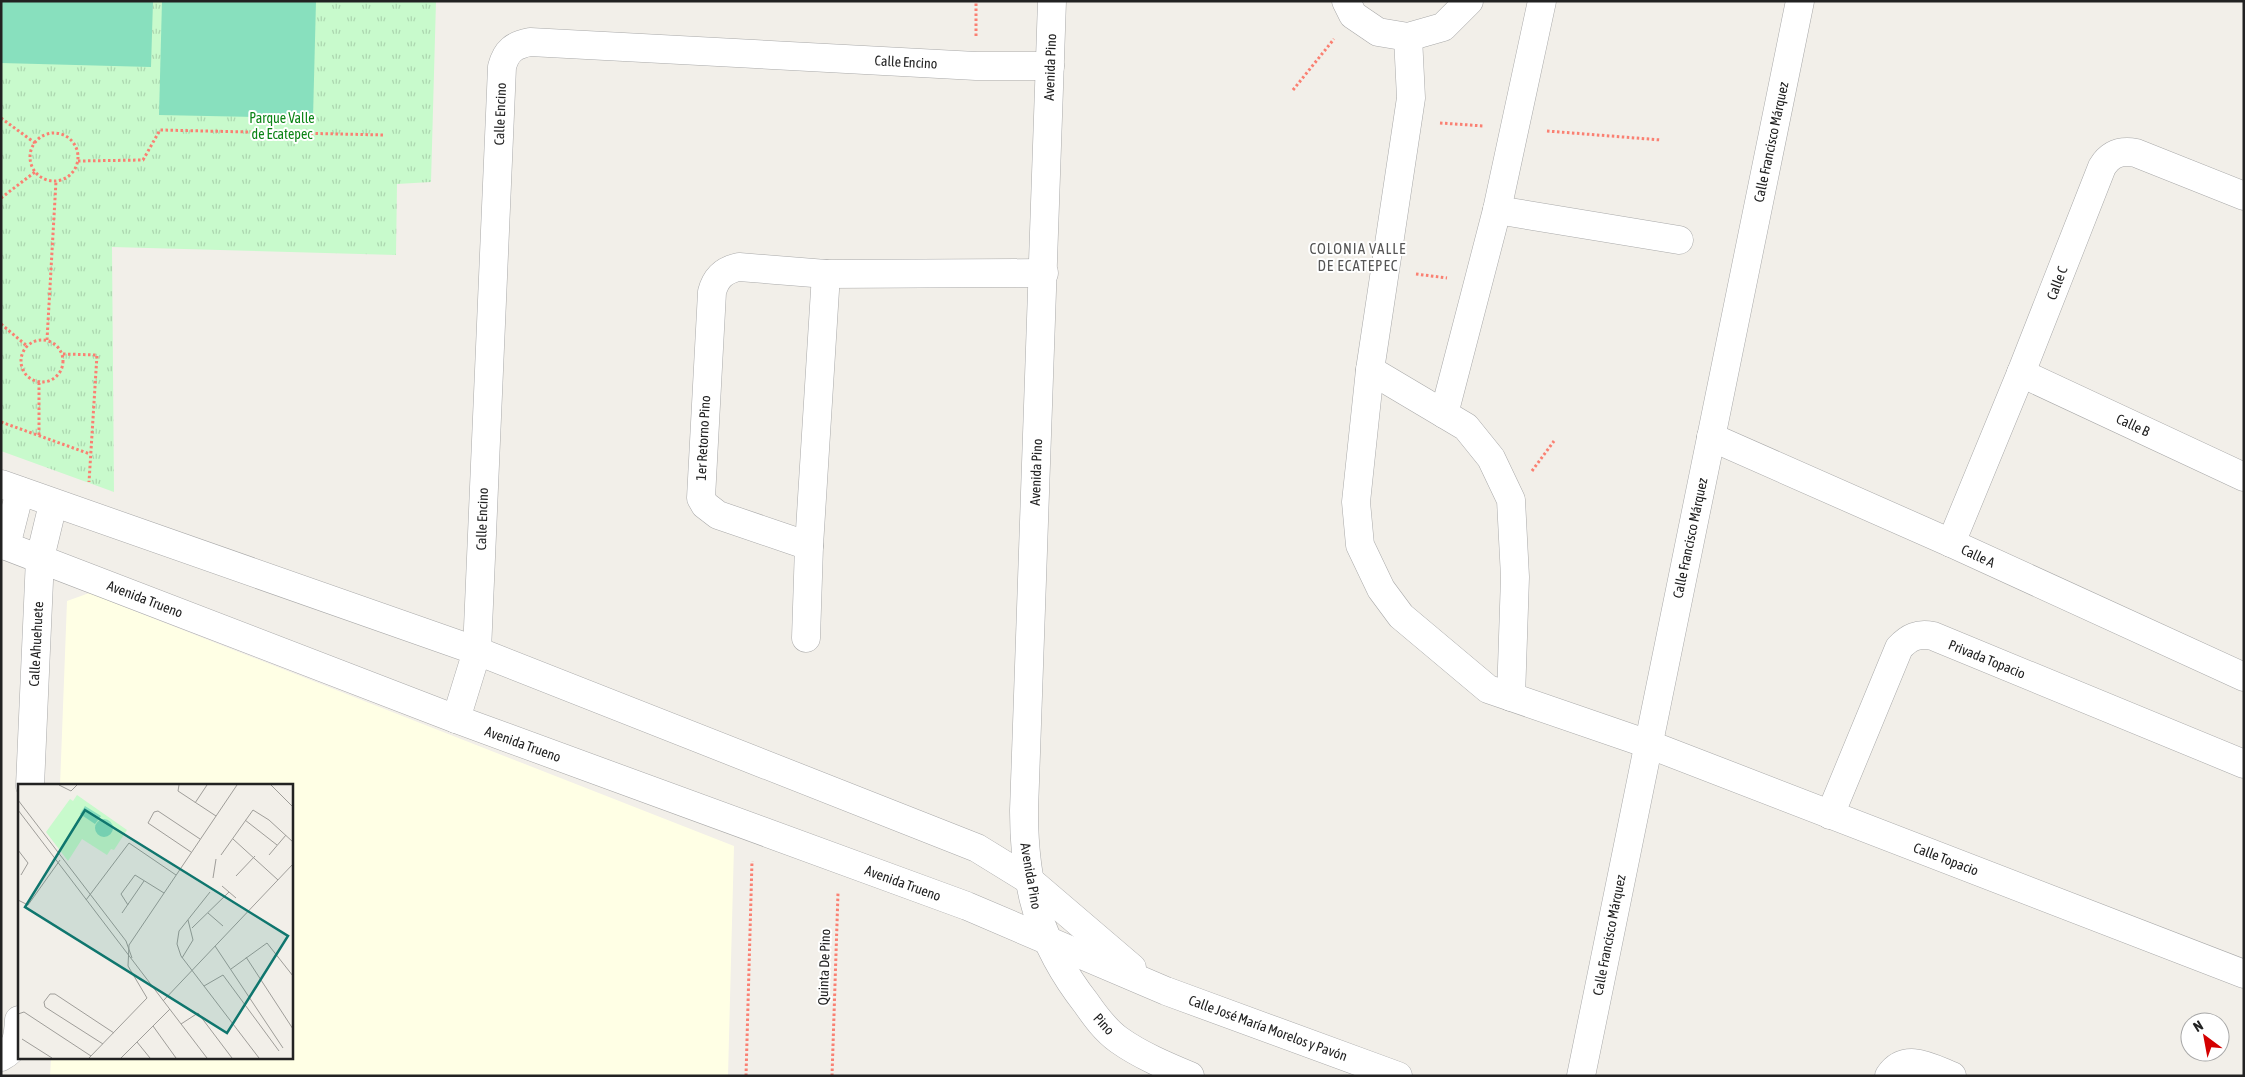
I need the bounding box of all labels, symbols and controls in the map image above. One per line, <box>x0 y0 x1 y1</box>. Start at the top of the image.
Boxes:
street label: Avenida Pino <box>1041 33 1059 101</box>
street label: Calle Encino <box>874 52 938 72</box>
street label: Calle Francisco Márquez <box>1750 80 1792 204</box>
street label: Calle Encino <box>491 82 509 146</box>
park label: Parque Valle de Ecatepec <box>249 110 315 142</box>
district label: COLONIA VALLE DE ECATEPEC <box>1310 240 1406 274</box>
street label: Calle C <box>2043 263 2071 302</box>
street label: 1er Retorno Pino <box>693 395 713 481</box>
street label: Calle B <box>2114 410 2153 440</box>
street label: Avenida Pino <box>1027 438 1045 506</box>
street label: Calle Francisco Márquez <box>1669 476 1711 600</box>
street label: Calle Encino <box>473 487 491 551</box>
street label: Calle A <box>1959 541 1997 571</box>
street label: Avenida Trueno <box>105 577 185 621</box>
street label: Calle Ahuehuete <box>26 601 46 687</box>
street label: Privada Topacio <box>1946 636 2028 682</box>
street label: Avenida Trueno <box>483 723 563 765</box>
inset map <box>18 784 292 1060</box>
street label: Calle Topacio <box>1911 839 1981 879</box>
street label: Avenida Pino <box>1017 842 1045 910</box>
street label: Avenida Trueno <box>863 862 943 904</box>
street label: Calle Francisco Márquez <box>1589 873 1629 997</box>
street label: Quinta De Pino <box>815 928 833 1006</box>
street label: Calle José María Morelos y Pavón <box>1187 992 1349 1064</box>
street label: Pino <box>1090 1010 1118 1038</box>
north arrow <box>2180 1012 2230 1062</box>
text: N <box>2190 1017 2206 1035</box>

